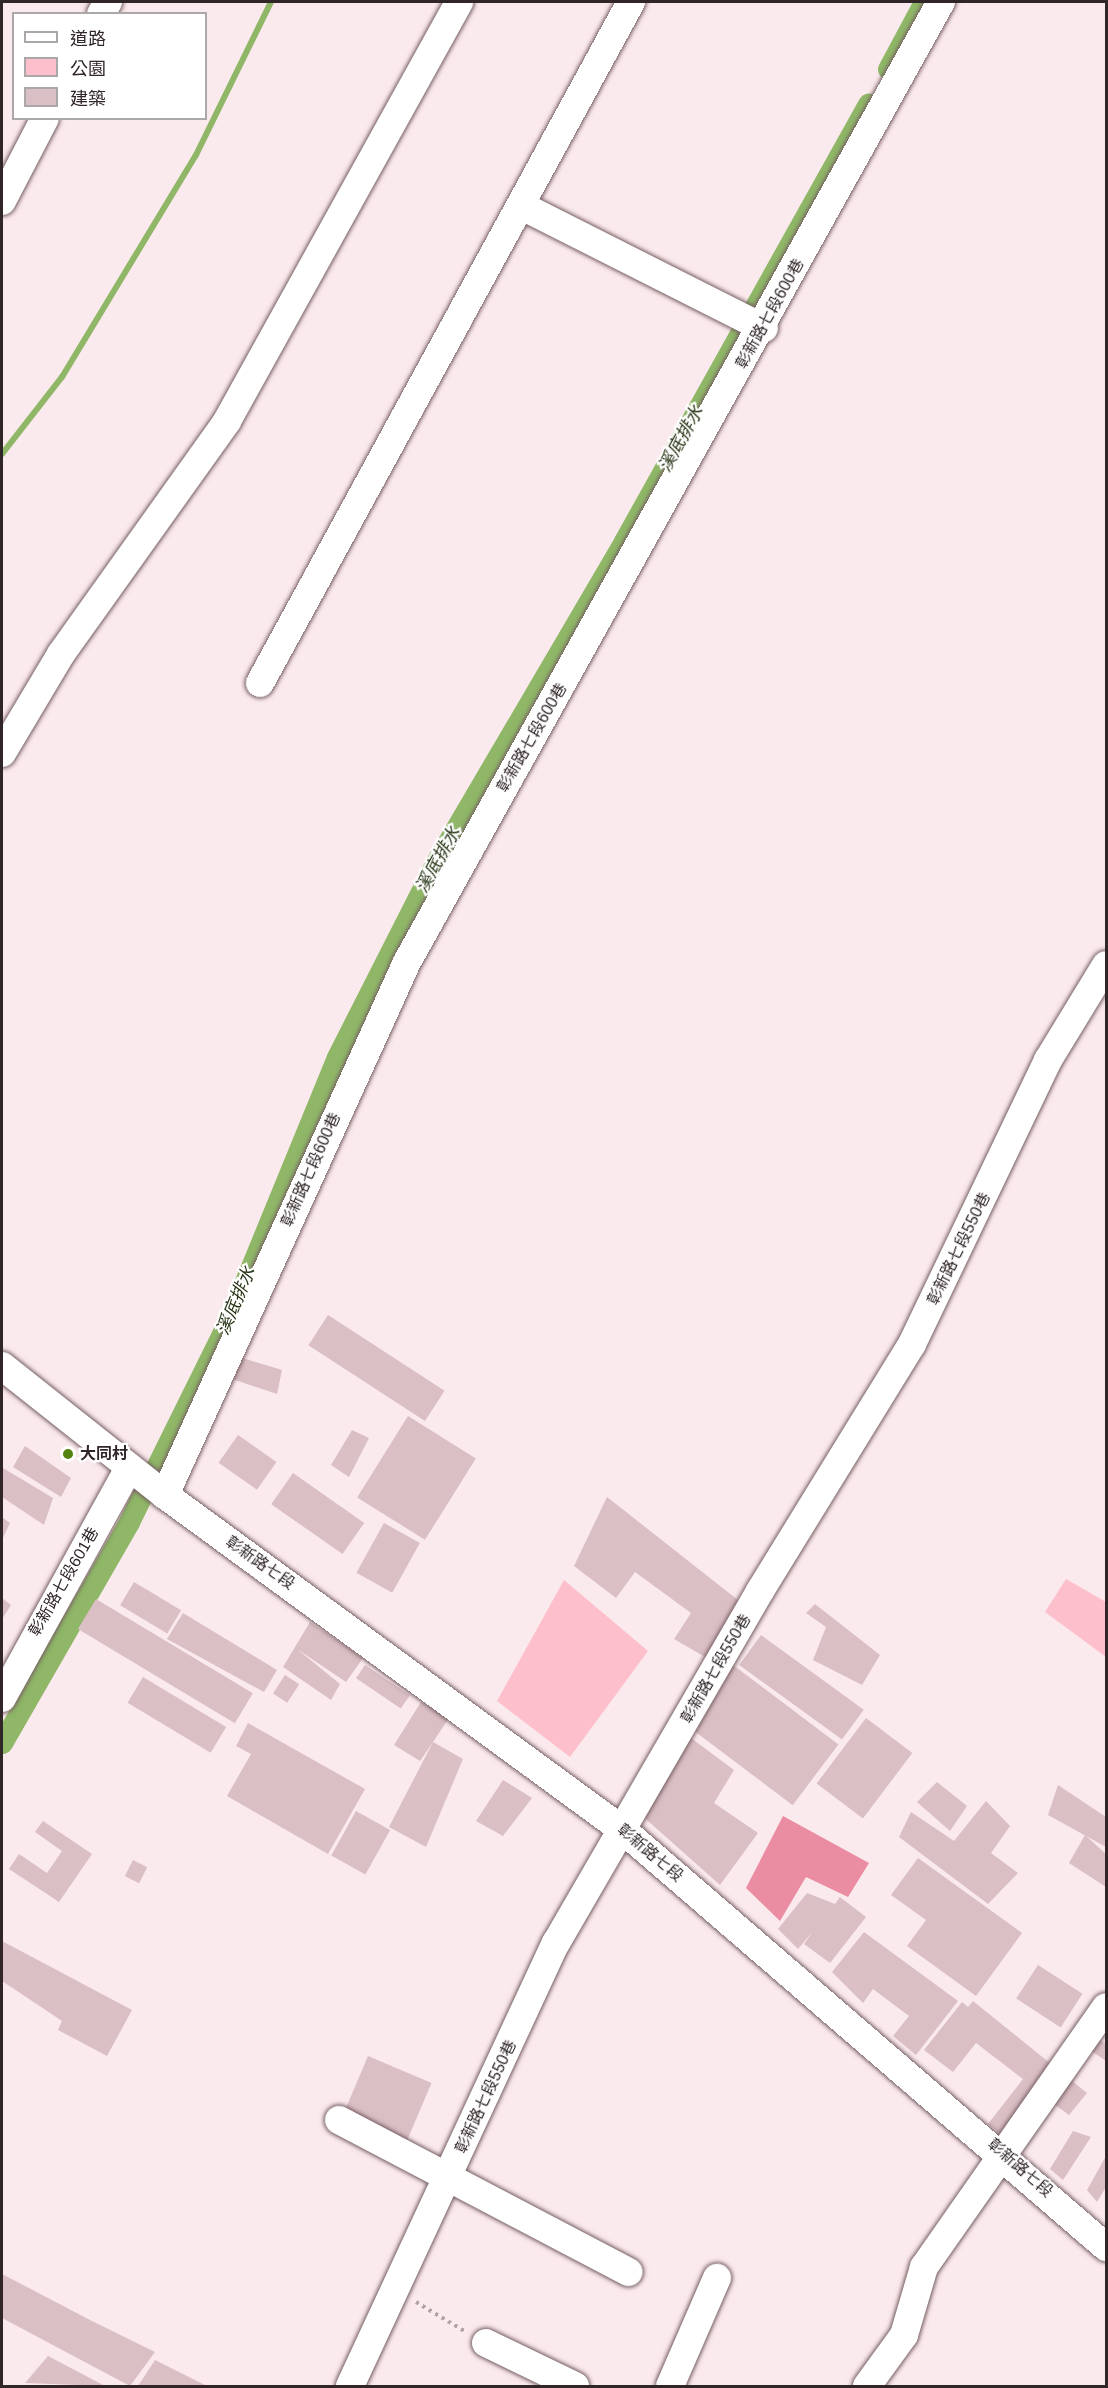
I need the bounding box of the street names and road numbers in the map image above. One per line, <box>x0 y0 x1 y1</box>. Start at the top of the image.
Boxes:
street label: 彰新路七段600巷 <box>732 256 808 372</box>
street label: 彰新路七段600巷 <box>493 680 571 796</box>
street label: 彰新路七段600巷 <box>277 1110 345 1230</box>
street label: 彰新路七段550巷 <box>923 1190 995 1308</box>
street label: 彰新路七段601巷 <box>25 1524 103 1640</box>
street label: 彰新路七段 <box>222 1532 298 1594</box>
street label: 彰新路七段550巷 <box>677 1611 755 1727</box>
street label: 彰新路七段 <box>613 1820 687 1886</box>
street label: 彰新路七段550巷 <box>451 2037 521 2157</box>
street label: 彰新路七段 <box>984 2135 1056 2201</box>

